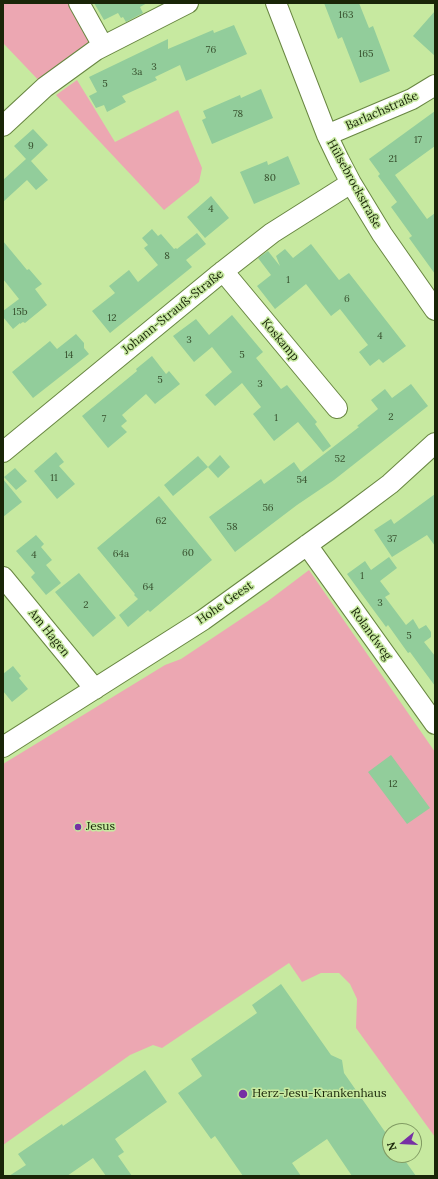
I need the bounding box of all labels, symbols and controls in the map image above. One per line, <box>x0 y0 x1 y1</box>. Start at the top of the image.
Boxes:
house number: 163 <box>339 9 353 21</box>
house number: 76 <box>206 44 216 56</box>
house number: 165 <box>359 48 373 60</box>
house number: 3 <box>151 61 157 73</box>
house number: 3a <box>132 66 142 78</box>
house number: 5 <box>102 78 108 90</box>
street label: Barlachstraße <box>343 89 421 133</box>
house number: 78 <box>233 108 243 120</box>
house number: 17 <box>414 134 422 146</box>
street label: Hülsebrockstraße <box>324 137 384 231</box>
house number: 9 <box>28 140 34 152</box>
house number: 21 <box>388 153 398 165</box>
house number: 80 <box>264 172 276 184</box>
house number: 4 <box>208 203 214 215</box>
house number: 8 <box>164 250 170 262</box>
street label: Johann-Strauß-Straße <box>120 267 226 357</box>
house number: 1 <box>286 274 290 286</box>
house number: 6 <box>344 293 350 305</box>
house number: 15b <box>13 306 27 318</box>
house number: 12 <box>107 312 117 324</box>
street label: Koskamp <box>258 316 302 364</box>
house number: 4 <box>377 330 383 342</box>
house number: 3 <box>186 334 192 346</box>
house number: 14 <box>64 349 74 361</box>
house number: 5 <box>239 349 245 361</box>
house number: 5 <box>157 374 163 386</box>
house number: 3 <box>257 378 263 390</box>
house number: 2 <box>388 411 394 423</box>
house number: 1 <box>274 412 278 424</box>
house number: 7 <box>102 413 106 425</box>
house number: 52 <box>335 453 345 465</box>
house number: 11 <box>50 472 58 484</box>
house number: 54 <box>297 474 307 486</box>
house number: 56 <box>262 502 274 514</box>
house number: 62 <box>155 515 167 527</box>
house number: 58 <box>226 521 238 533</box>
house number: 37 <box>387 533 397 545</box>
house number: 60 <box>182 547 194 559</box>
house number: 64a <box>113 548 129 560</box>
house number: 4 <box>31 549 37 561</box>
house number: 1 <box>360 570 364 582</box>
street label: Hohe Geest <box>194 578 256 628</box>
house number: 64 <box>142 581 154 593</box>
house number: 3 <box>377 597 383 609</box>
house number: 2 <box>83 599 89 611</box>
street label: Rolandweg <box>347 605 395 663</box>
street label: Am Hagen <box>25 606 73 660</box>
house number: 5 <box>406 630 412 642</box>
house number: 12 <box>388 778 398 790</box>
place label: Jesus <box>86 820 115 834</box>
marker: Jesus <box>73 822 83 832</box>
place label: Herz-Jesu-Krankenhaus <box>252 1087 386 1101</box>
marker: Herz-Jesu-Krankenhaus <box>237 1088 249 1100</box>
north arrow <box>382 1123 422 1163</box>
text: N <box>384 1140 400 1153</box>

